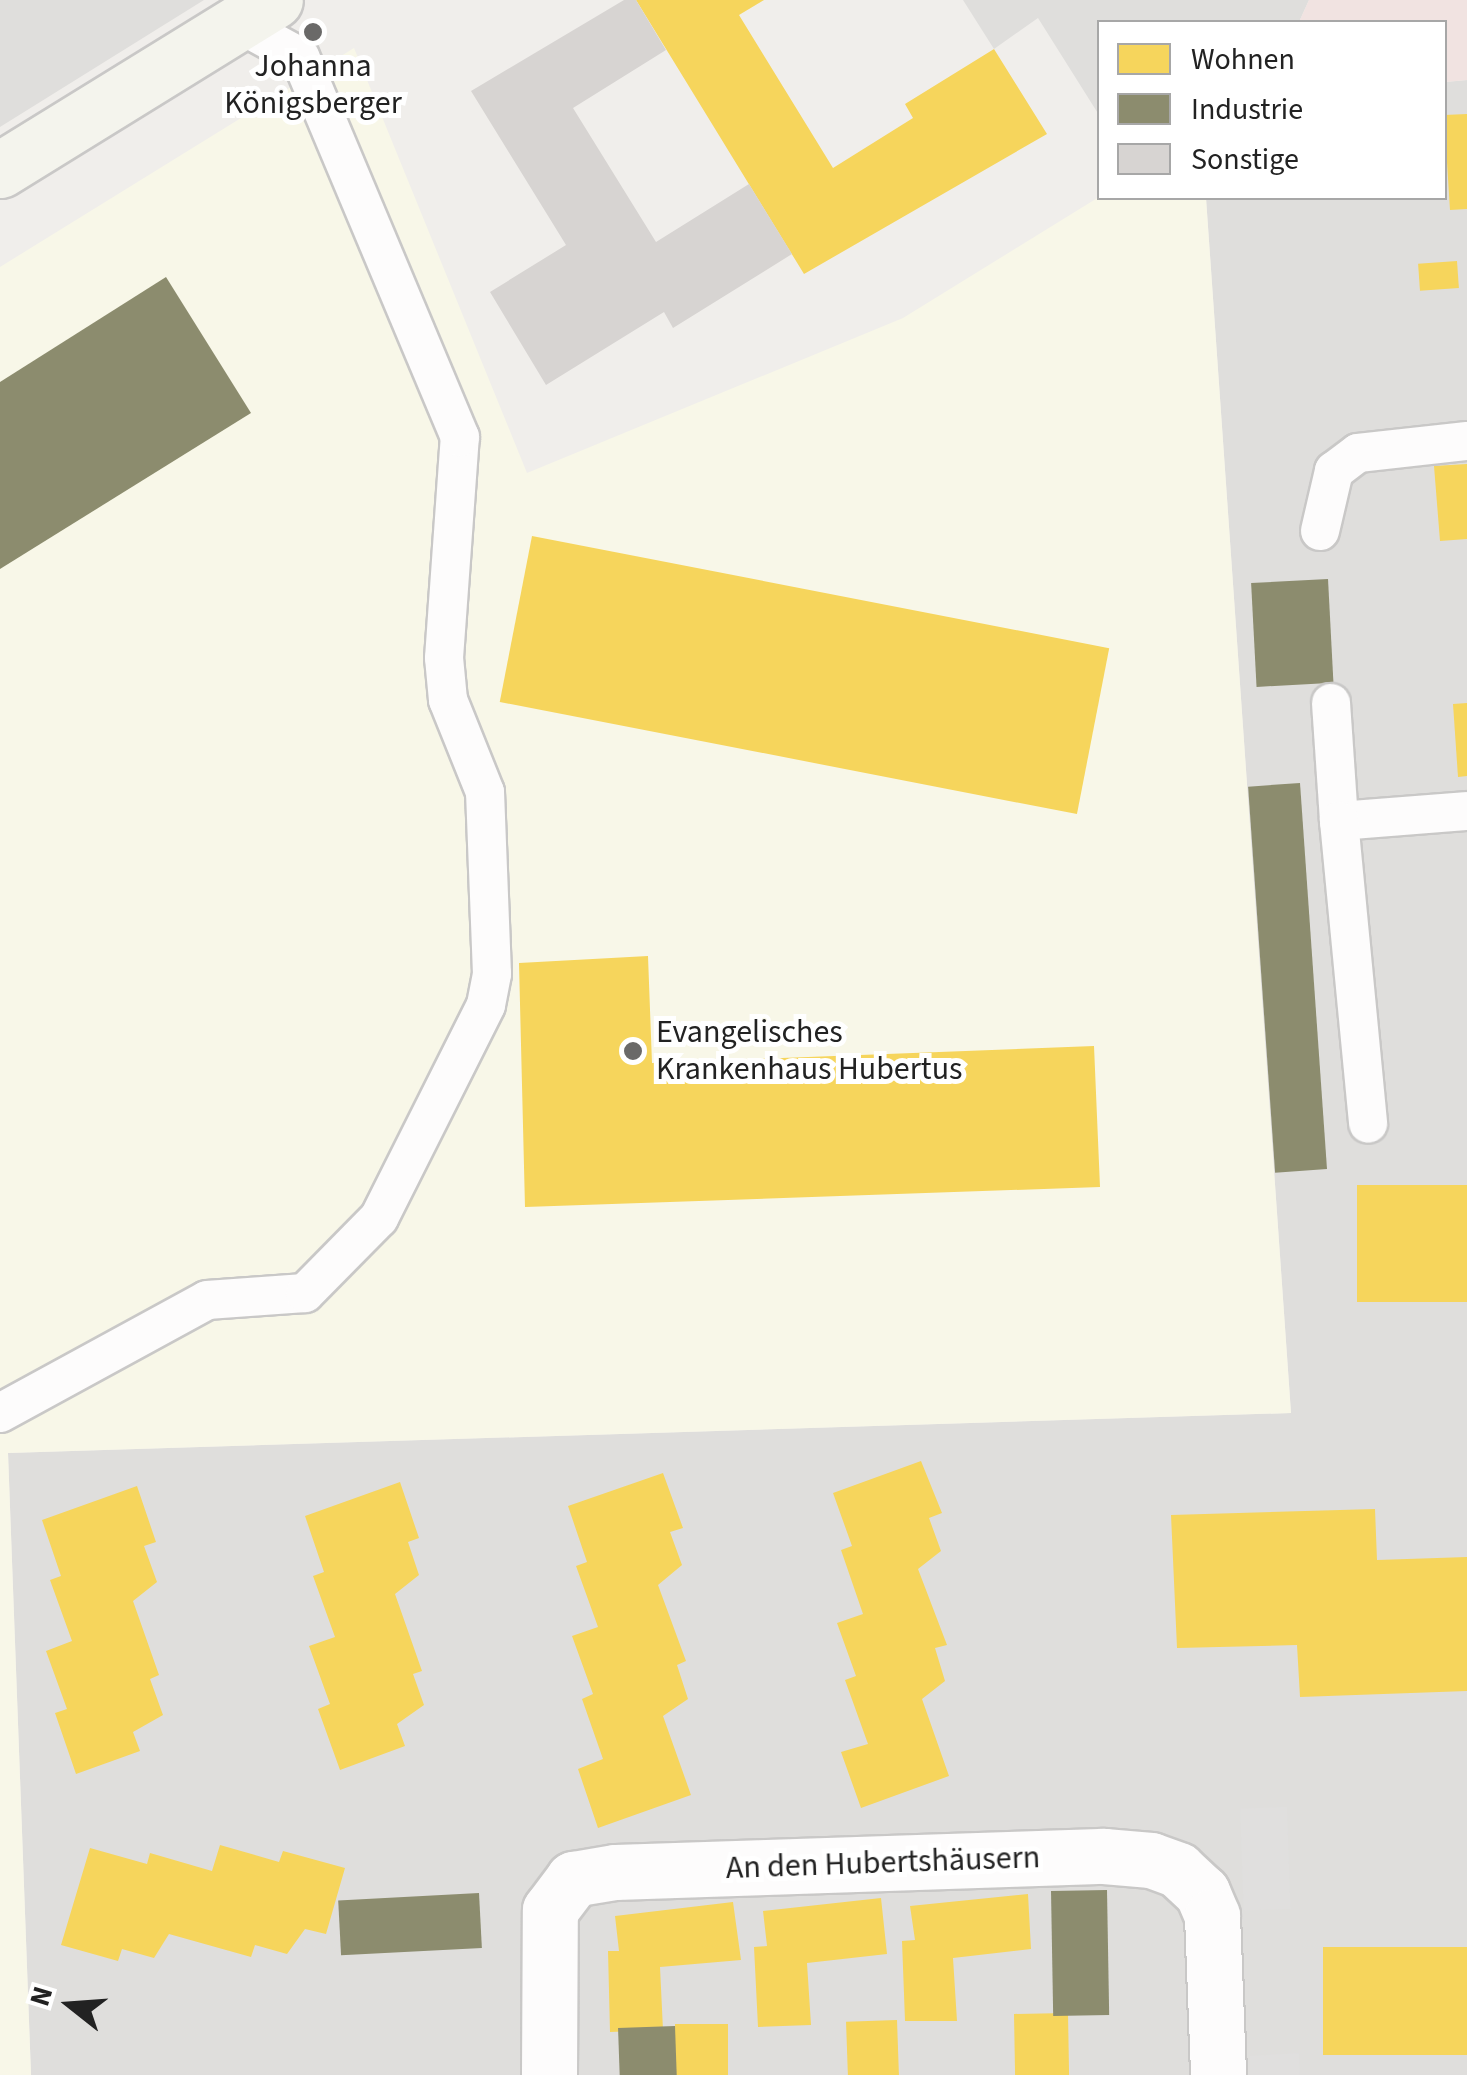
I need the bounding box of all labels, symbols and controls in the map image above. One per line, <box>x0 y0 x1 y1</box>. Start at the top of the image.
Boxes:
legend <box>1097 20 1447 200</box>
marker: Johanna Königsberger <box>302 21 324 43</box>
text: Wohnen <box>1191 38 1295 81</box>
place label: Johanna Königsberger <box>224 48 402 123</box>
text: Industrie <box>1191 88 1303 131</box>
text: Sonstige <box>1191 138 1299 181</box>
place label: Evangelisches Krankenhaus Hubertus <box>656 1014 962 1089</box>
marker: Evangelisches Krankenhaus Hubertus <box>620 1038 646 1064</box>
street label: An den Hubertshäusern <box>725 1838 1041 1888</box>
north arrow <box>20 1955 120 2055</box>
text: N <box>19 1981 63 2011</box>

